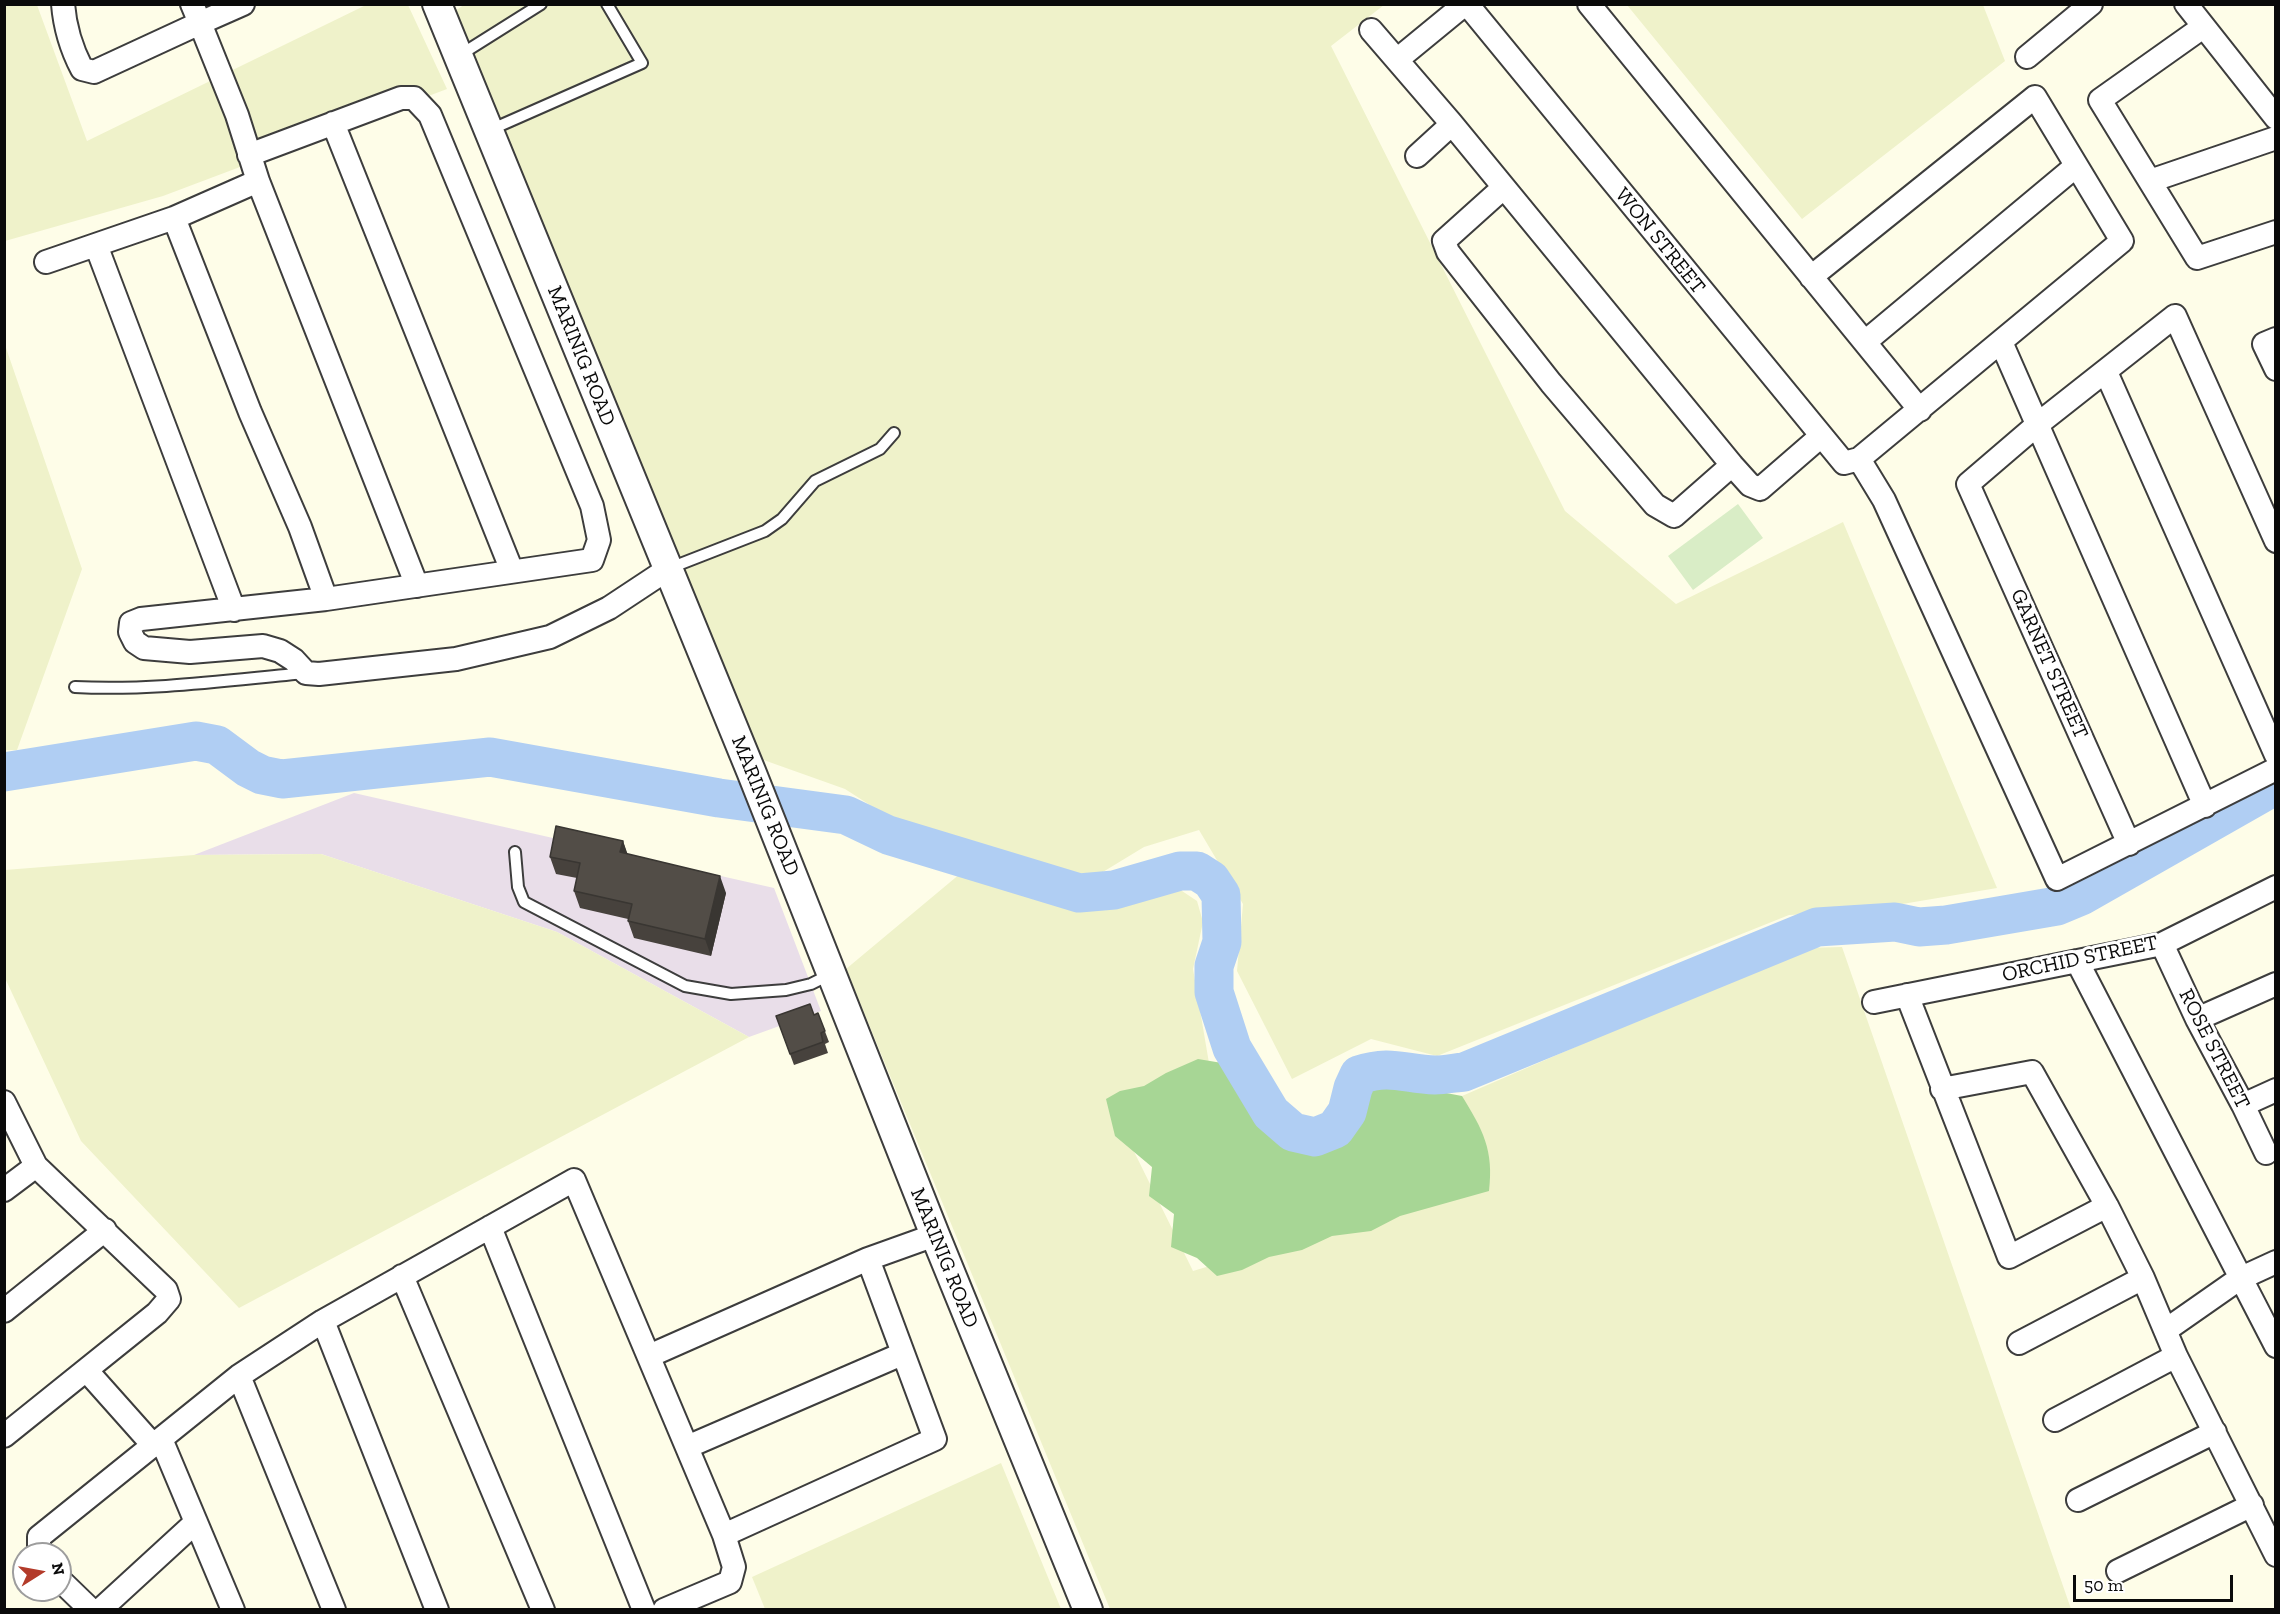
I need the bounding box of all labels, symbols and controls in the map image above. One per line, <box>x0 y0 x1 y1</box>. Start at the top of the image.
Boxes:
street label: WON STREET <box>1610 183 1710 299</box>
street label: MARINIG ROAD <box>541 282 621 430</box>
street label: GARNET STREET <box>2005 585 2093 743</box>
street label: MARINIG ROAD <box>725 732 805 880</box>
street label: ORCHID STREET <box>2000 930 2160 988</box>
street label: ROSE STREET <box>2173 985 2255 1113</box>
street label: MARINIG ROAD <box>904 1184 984 1332</box>
north arrow <box>12 1542 72 1602</box>
text: N <box>48 1561 69 1577</box>
scale bar <box>2076 1563 2236 1601</box>
text: 50 m <box>2084 1574 2123 1596</box>

